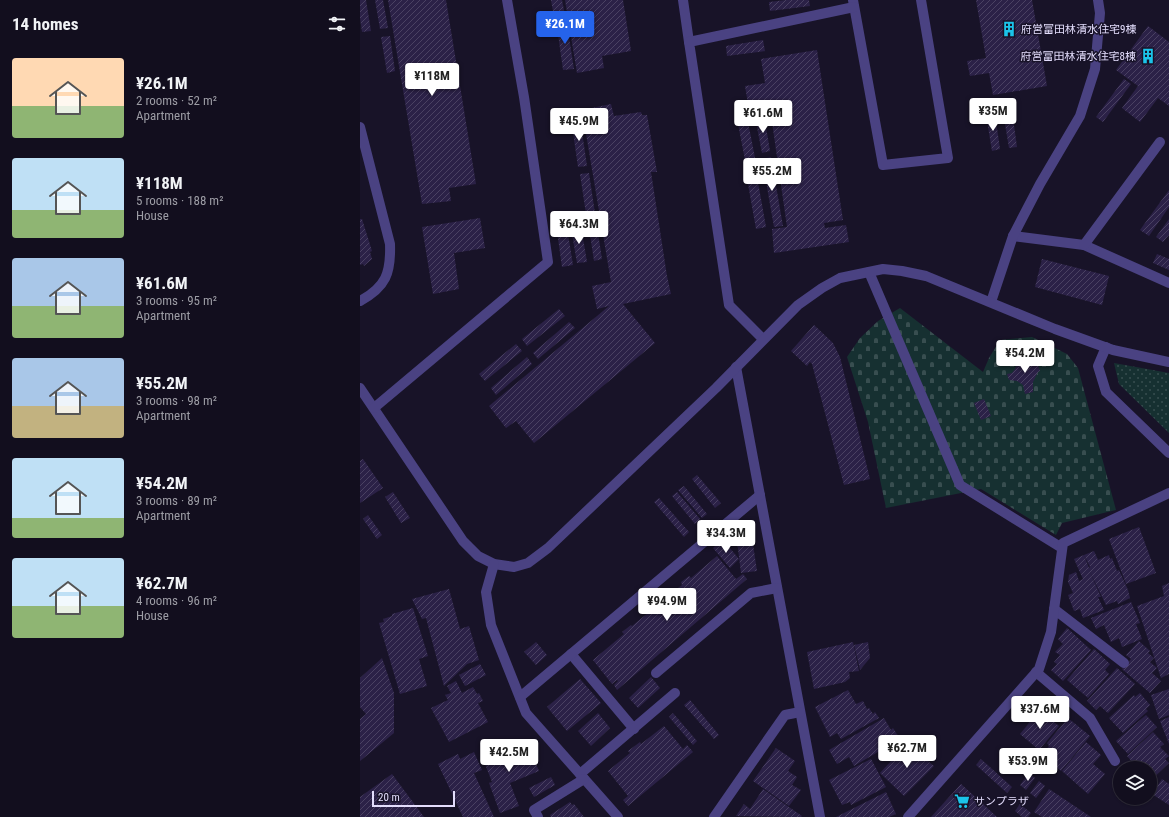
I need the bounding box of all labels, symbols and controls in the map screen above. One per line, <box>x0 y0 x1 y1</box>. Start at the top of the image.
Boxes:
pin: ¥26.1M <box>532 11 598 45</box>
icon: filters <box>326 13 348 35</box>
text: 14 homes <box>12 14 78 34</box>
text: ¥26.1M <box>545 16 585 31</box>
building icon: 府営富田林清水住宅9棟 <box>1000 20 1018 38</box>
place label: 府営富田林清水住宅9棟 <box>1021 23 1136 36</box>
building icon: 府営富田林清水住宅8棟 <box>1139 47 1157 65</box>
place label: 府営富田林清水住宅8棟 <box>1021 50 1136 63</box>
pin: ¥118M <box>404 63 460 97</box>
text: ¥118M <box>414 68 450 83</box>
text: ¥26.1M <box>136 73 188 93</box>
icon: home <box>44 74 92 122</box>
text: 2 rooms · 52 m² <box>136 93 217 108</box>
pin: ¥35M <box>969 98 1017 132</box>
pin: ¥61.6M <box>730 100 796 134</box>
text: ¥35M <box>978 103 1008 118</box>
text: ¥61.6M <box>743 105 783 120</box>
text: Apartment <box>136 108 190 123</box>
pin: ¥45.9M <box>546 108 612 142</box>
text: ¥45.9M <box>559 113 599 128</box>
pin: ¥55.2M <box>739 158 805 192</box>
text: ¥55.2M <box>752 163 792 178</box>
text: ¥118M <box>136 173 183 193</box>
icon: home <box>44 174 92 222</box>
text: 5 rooms · 188 m² <box>136 193 223 208</box>
text: House <box>136 208 169 223</box>
pin: ¥64.3M <box>546 211 612 245</box>
text: ¥64.3M <box>559 216 599 231</box>
text: ¥61.6M <box>136 273 188 293</box>
icon: home <box>44 274 92 322</box>
text: 3 rooms · 95 m² <box>136 293 217 308</box>
text: Apartment <box>136 308 190 323</box>
pin: ¥54.2M <box>992 340 1058 374</box>
text: ¥54.2M <box>1005 345 1045 360</box>
text: ¥55.2M <box>136 373 188 393</box>
icon: home <box>44 374 92 422</box>
text: 3 rooms · 98 m² <box>136 393 217 408</box>
text: Apartment <box>136 408 190 423</box>
text: ¥54.2M <box>136 473 188 493</box>
icon: home <box>44 474 92 522</box>
text: 3 rooms · 89 m² <box>136 493 217 508</box>
text: Apartment <box>136 508 190 523</box>
pin: ¥34.3M <box>693 520 759 554</box>
text: ¥34.3M <box>706 525 746 540</box>
text: ¥62.7M <box>136 573 188 593</box>
icon: home <box>44 574 92 622</box>
pin: ¥94.9M <box>634 588 700 622</box>
text: 4 rooms · 96 m² <box>136 593 217 608</box>
text: ¥94.9M <box>647 593 687 608</box>
text: House <box>136 608 169 623</box>
pin: ¥37.6M <box>1007 696 1073 730</box>
text: ¥37.6M <box>1020 701 1060 716</box>
pin: ¥62.7M <box>874 735 940 769</box>
pin: ¥42.5M <box>476 739 542 773</box>
text: ¥62.7M <box>887 740 927 755</box>
text: ¥42.5M <box>489 744 529 759</box>
pin: ¥53.9M <box>995 748 1061 782</box>
text: ¥53.9M <box>1008 753 1048 768</box>
map controls <box>1113 761 1157 805</box>
button: layers <box>1113 761 1157 805</box>
scale bar <box>372 789 455 808</box>
text: 20 m <box>378 791 400 804</box>
supermarket icon: サンプラザ <box>953 792 971 810</box>
place label: サンプラザ <box>974 795 1029 808</box>

